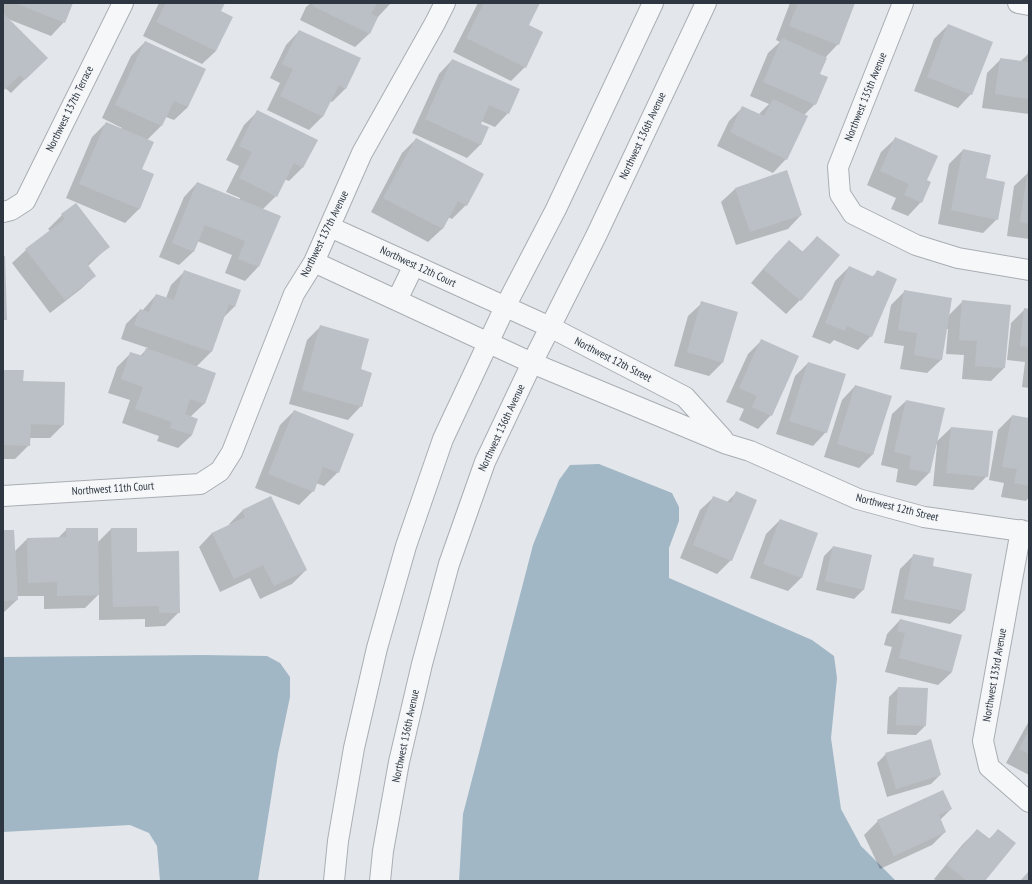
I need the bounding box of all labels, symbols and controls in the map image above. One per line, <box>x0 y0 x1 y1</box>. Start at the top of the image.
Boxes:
street label: Northwest 135th Avenue <box>842 51 890 143</box>
street label: Northwest 137th Terrace <box>44 64 96 154</box>
street label: Northwest 136th Avenue <box>617 90 669 182</box>
street label: Northwest 137th Avenue <box>298 189 352 279</box>
street label: Northwest 12th Court <box>378 244 458 290</box>
street label: Northwest 12th Street <box>572 335 654 385</box>
street label: Northwest 136th Avenue <box>476 382 528 474</box>
street label: Northwest 11th Court <box>71 480 155 498</box>
street label: Northwest 12th Street <box>854 491 940 525</box>
street label: Northwest 133rd Avenue <box>980 627 1010 723</box>
street label: Northwest 136th Avenue <box>390 688 422 784</box>

